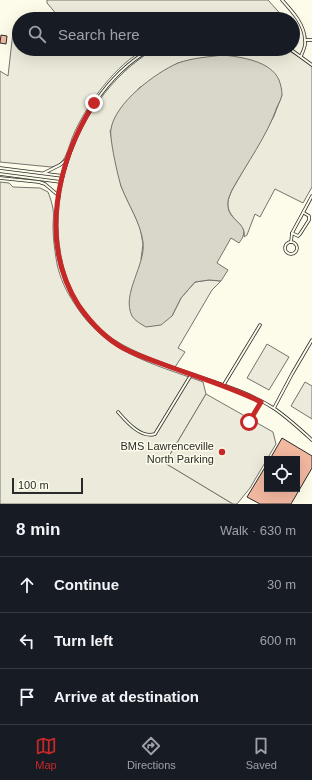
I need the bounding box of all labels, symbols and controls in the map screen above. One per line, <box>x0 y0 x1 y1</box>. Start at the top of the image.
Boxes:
search box <box>12 12 300 56</box>
icon: search <box>26 23 48 45</box>
text: Search here <box>58 26 140 43</box>
route end <box>85 94 103 112</box>
route start <box>240 413 258 431</box>
place label: BMS Lawrenceville North Parking <box>120 440 214 465</box>
marker: BMS Lawrenceville North Parking <box>217 447 227 457</box>
map controls <box>264 456 300 492</box>
button: locate <box>264 456 300 492</box>
scale bar <box>12 476 83 495</box>
text: 100 m <box>18 479 49 491</box>
text: 8 min <box>16 520 60 539</box>
text: Walk · 630 m <box>220 523 296 538</box>
icon: ahead <box>16 574 38 596</box>
text: Continue <box>54 576 119 593</box>
text: 30 m <box>267 577 296 592</box>
icon: left <box>16 630 38 652</box>
text: Turn left <box>54 632 113 649</box>
text: 600 m <box>260 633 296 648</box>
icon: arrive <box>16 686 38 708</box>
text: Arrive at destination <box>54 688 199 705</box>
tab: Map <box>35 735 57 771</box>
tab: Directions <box>127 735 176 771</box>
tab: Saved <box>246 735 277 771</box>

